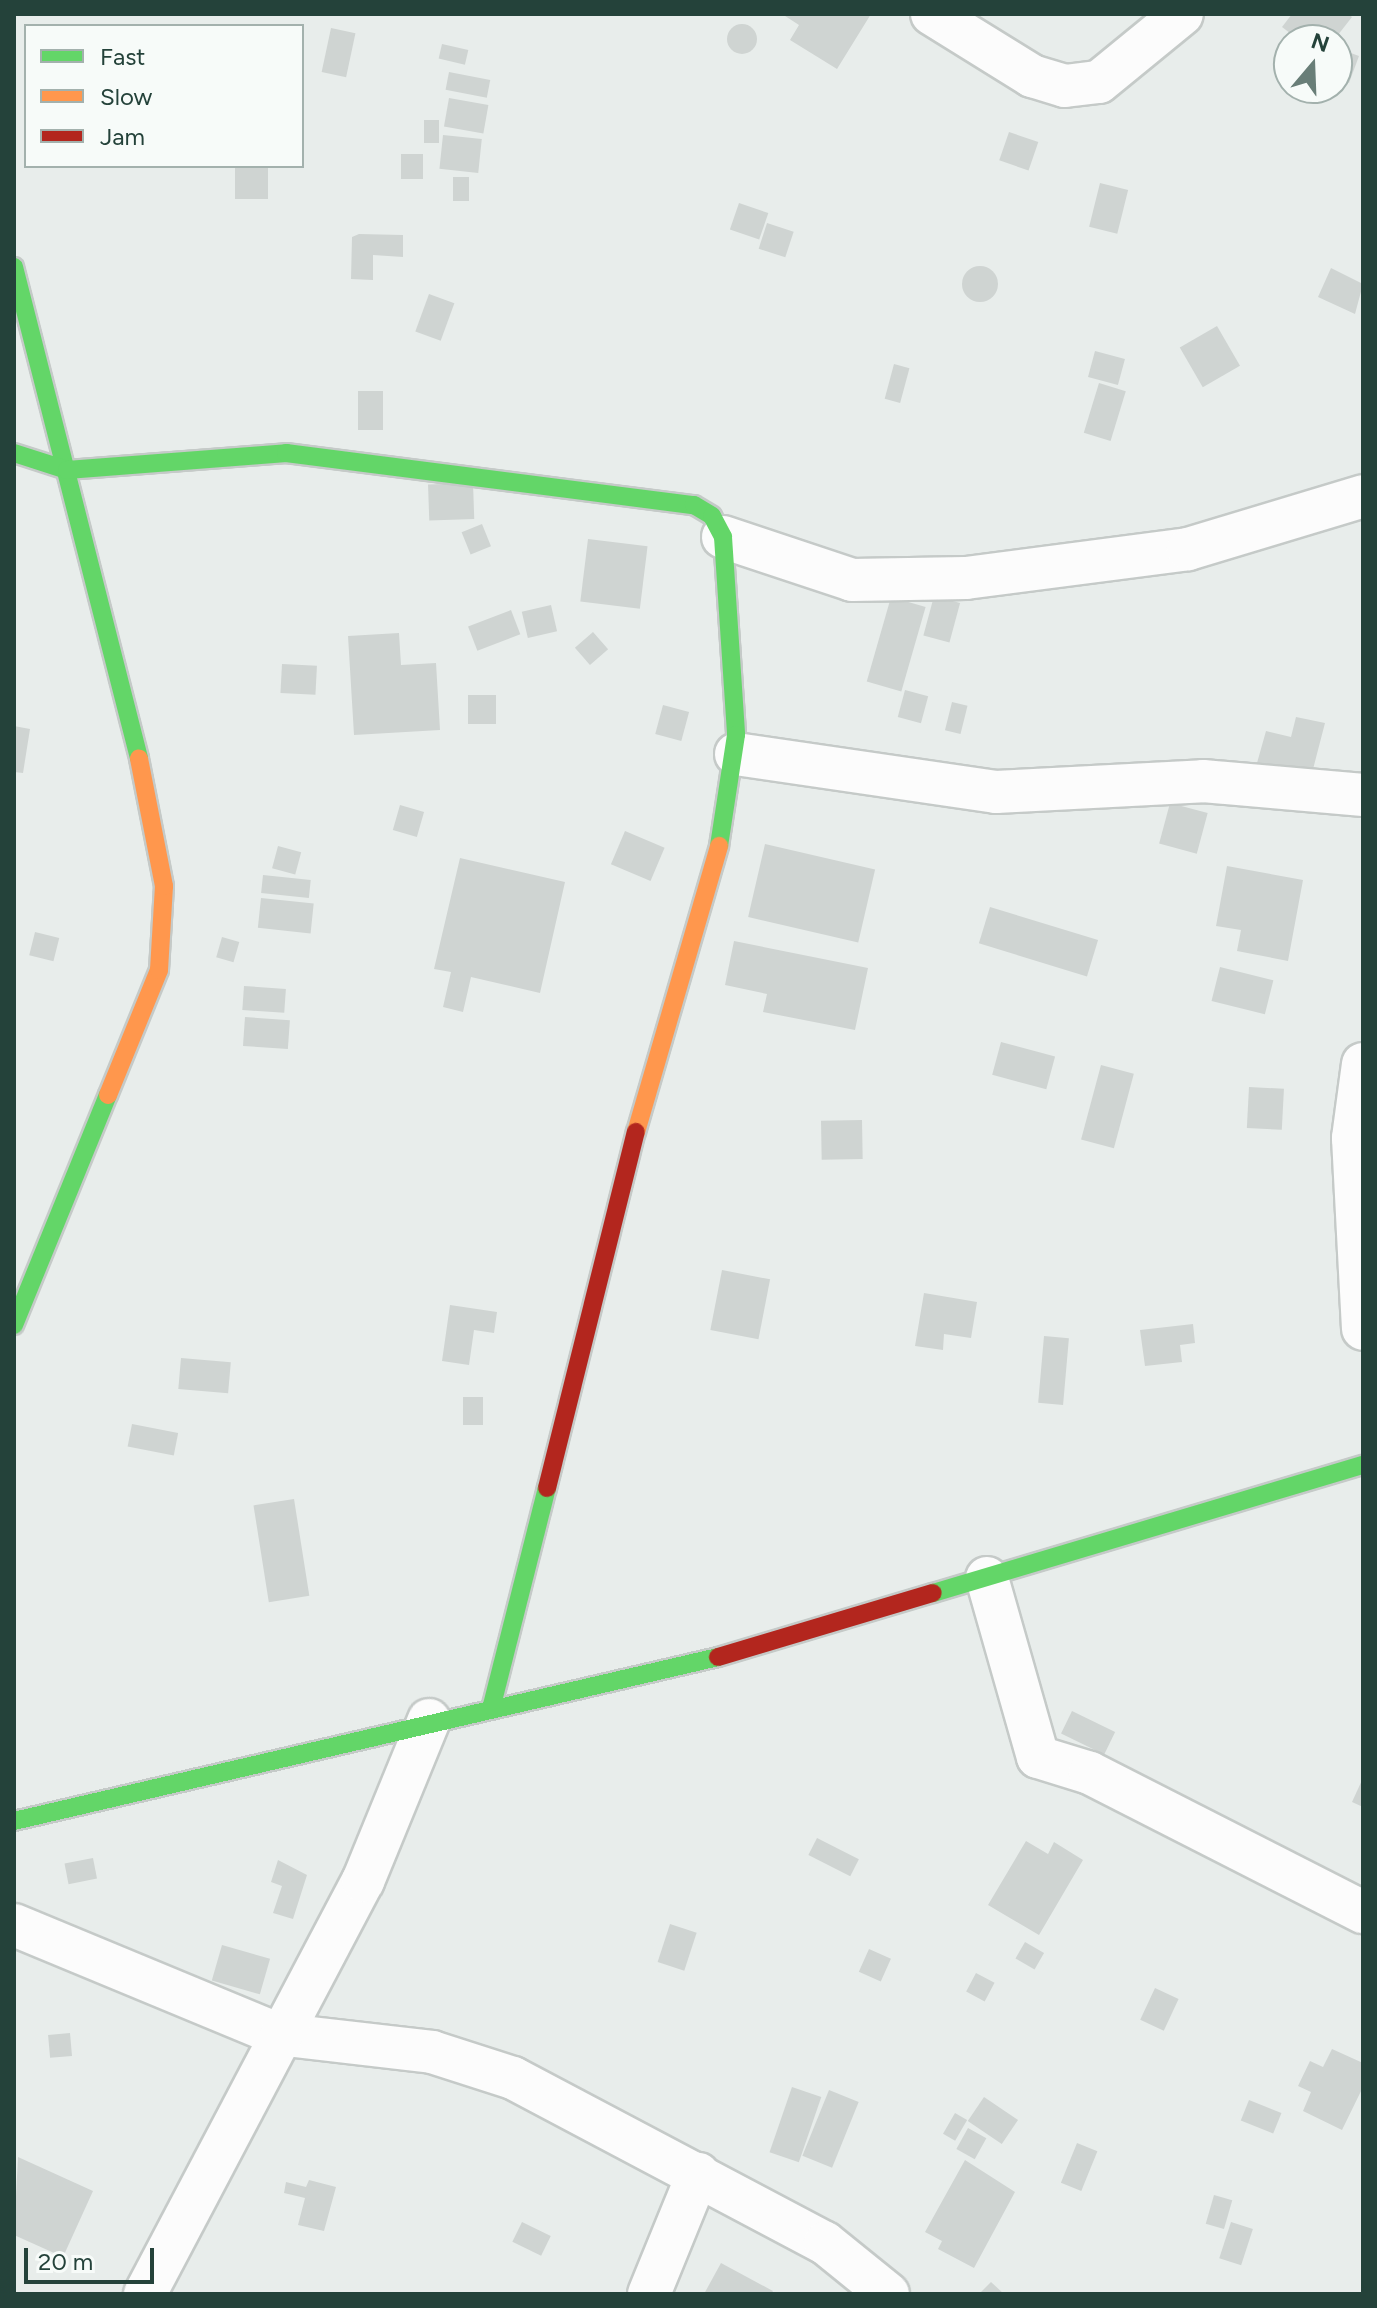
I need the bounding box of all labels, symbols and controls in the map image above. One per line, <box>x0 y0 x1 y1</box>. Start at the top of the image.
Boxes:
legend <box>24 24 304 168</box>
north arrow <box>1273 24 1353 104</box>
text: N <box>1308 27 1333 58</box>
text: Fast <box>100 42 145 71</box>
text: Slow <box>100 82 152 111</box>
text: Jam <box>100 122 145 151</box>
scale bar <box>28 2232 158 2282</box>
text: 20 m <box>38 2247 93 2276</box>

